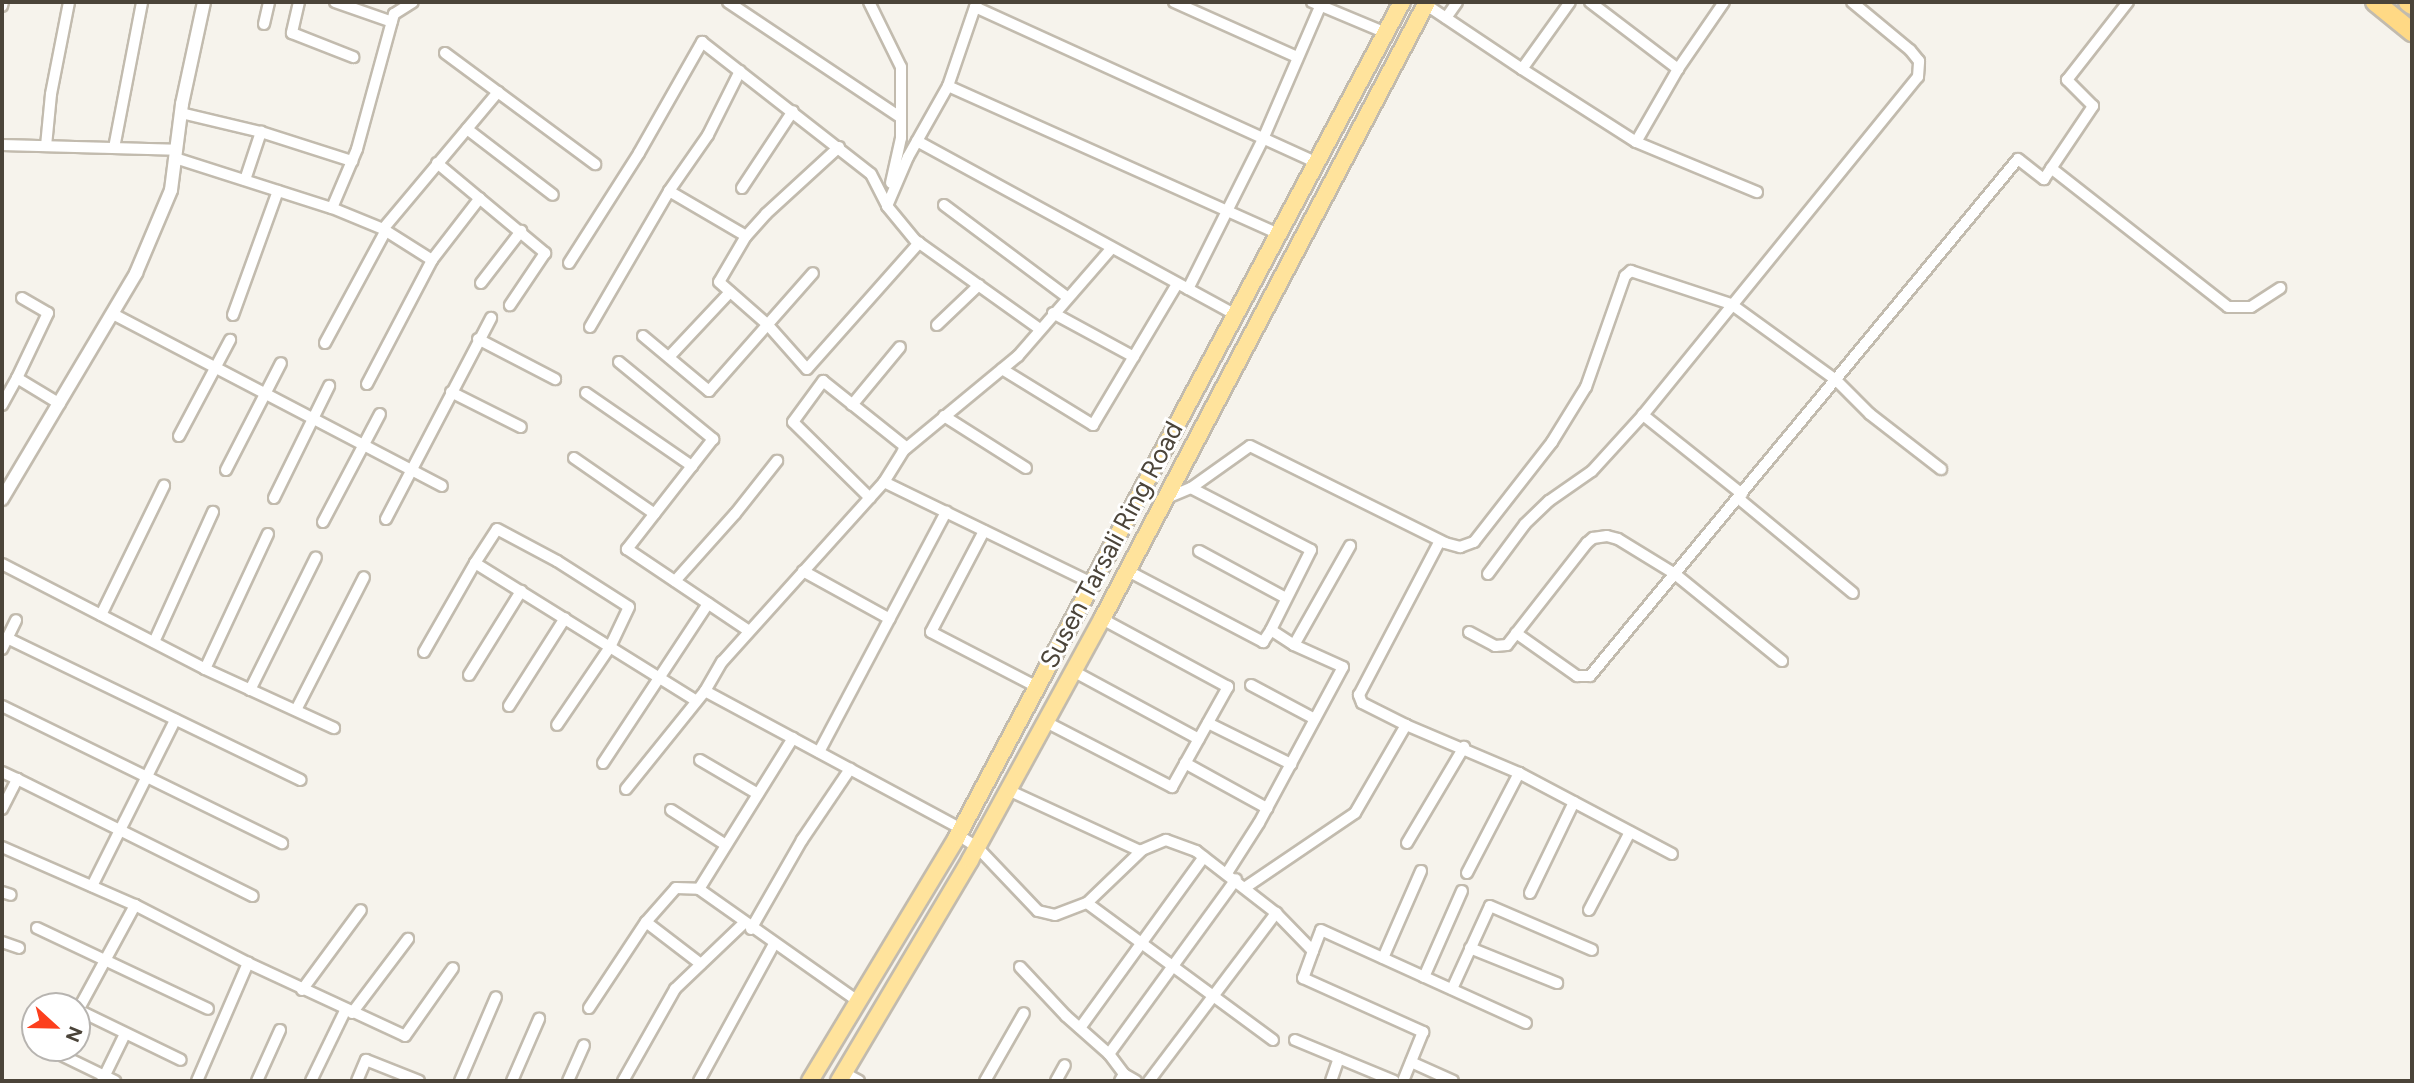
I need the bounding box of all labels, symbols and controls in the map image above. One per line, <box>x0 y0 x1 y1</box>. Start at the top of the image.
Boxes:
street label: Susen Tarsali Ring Road <box>1034 417 1190 673</box>
north arrow <box>21 992 91 1062</box>
text: N <box>61 1023 87 1045</box>

